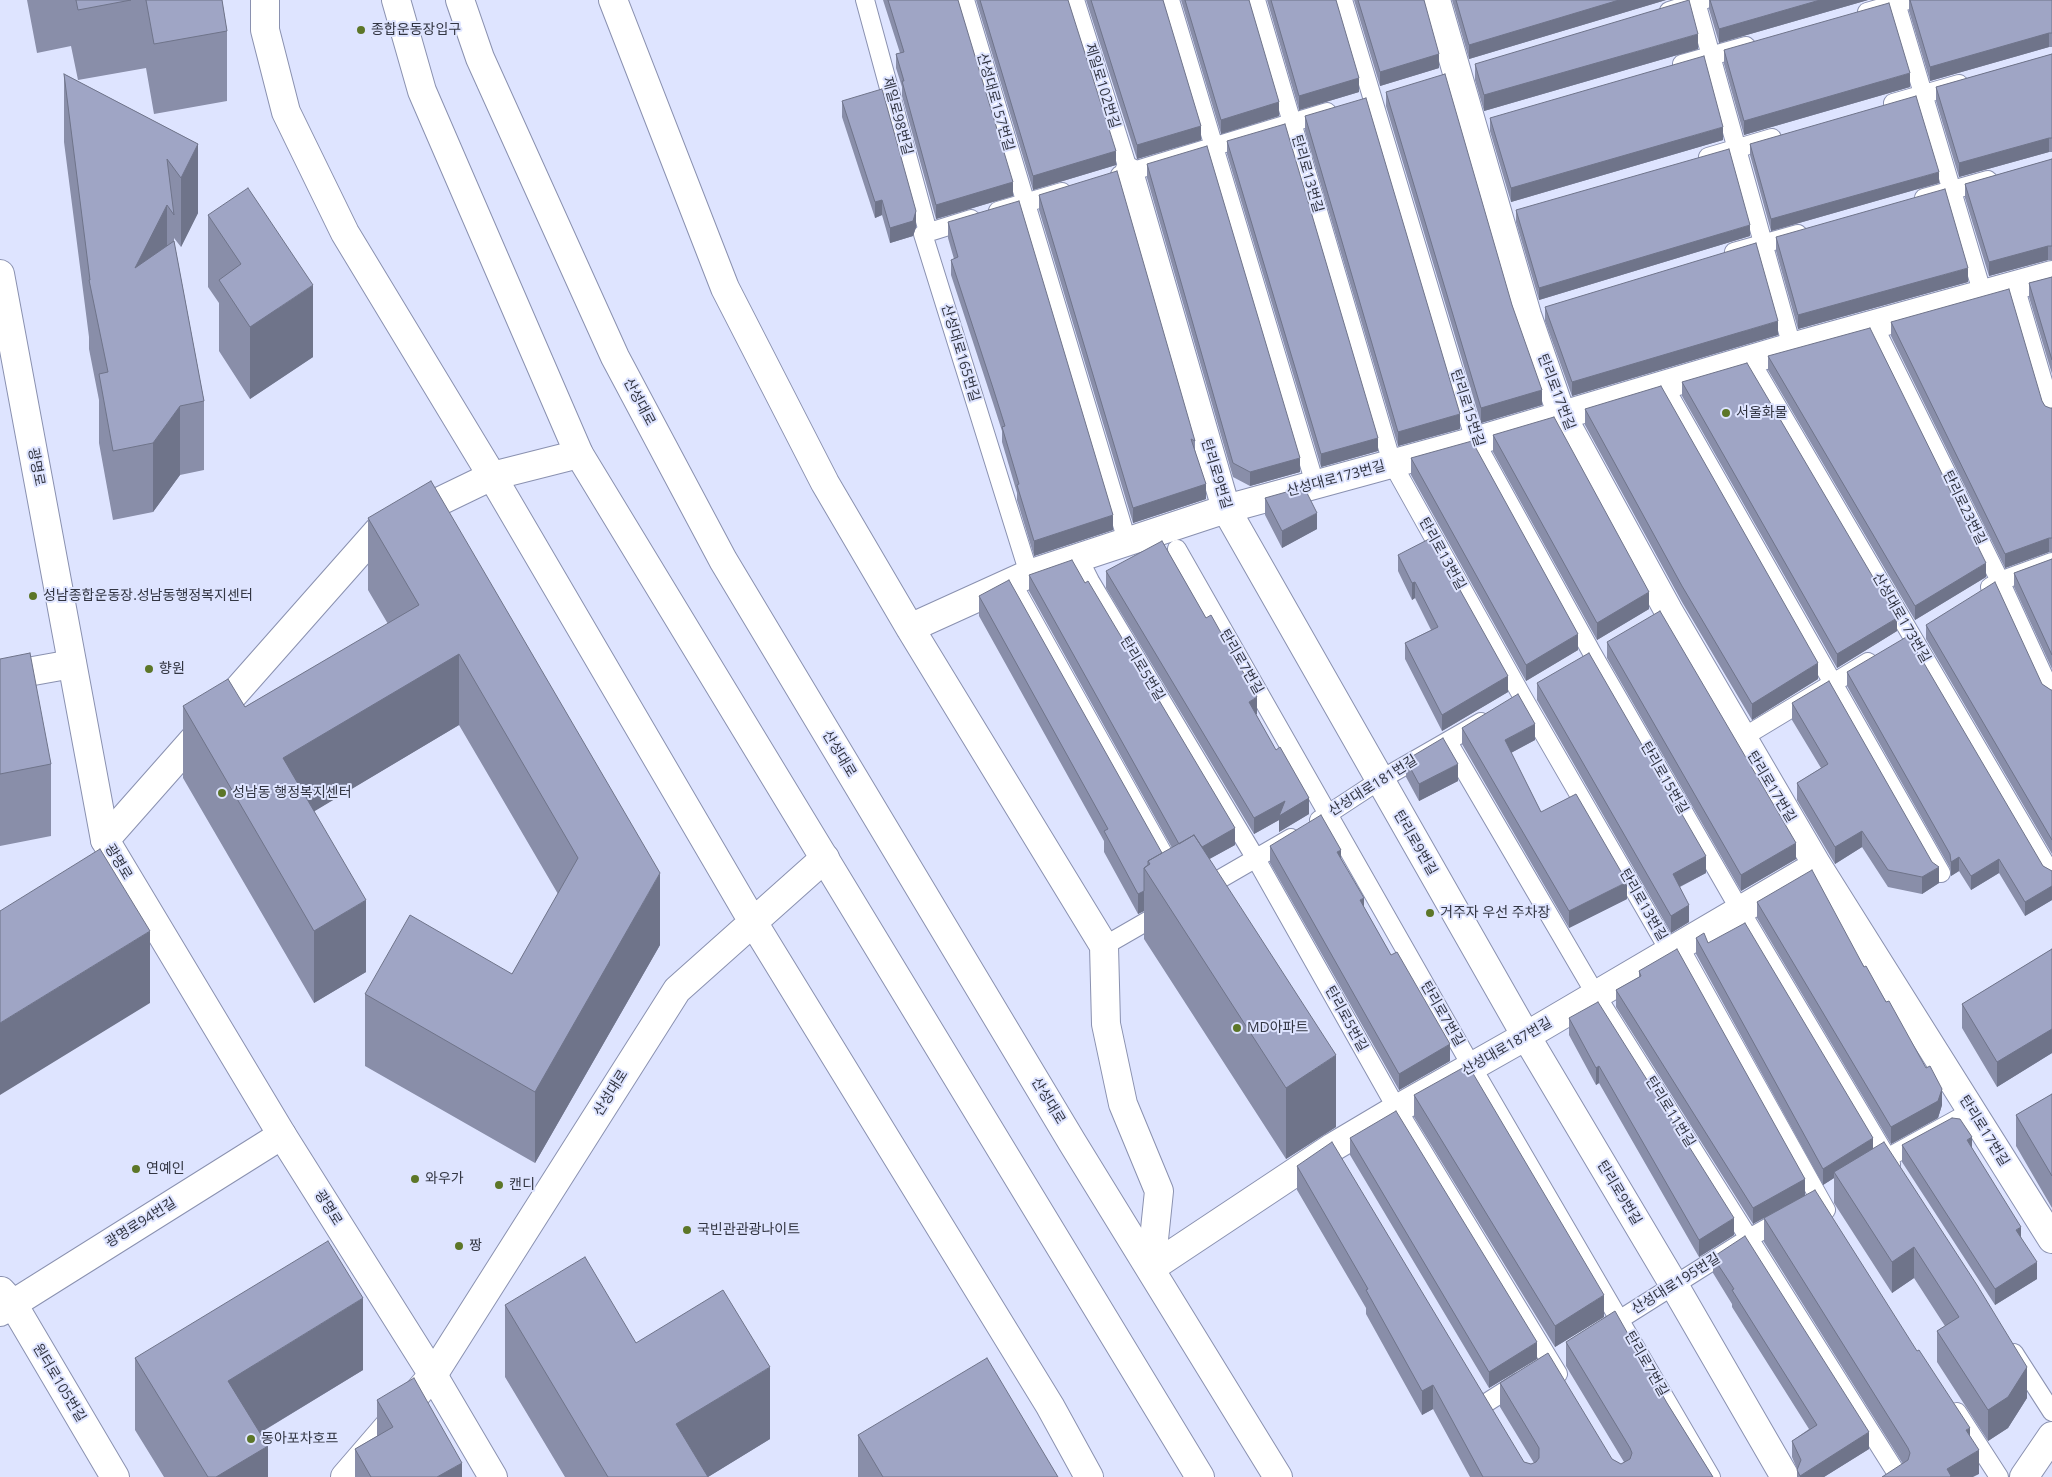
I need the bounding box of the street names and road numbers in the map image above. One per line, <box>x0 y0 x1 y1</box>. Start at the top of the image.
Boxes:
street label: 제일로102번길 <box>1081 41 1123 131</box>
street label: 산성대로157번길 <box>973 51 1017 153</box>
street label: 제일로98번길 <box>878 75 916 157</box>
street label: 탄리로13번길 <box>1288 133 1326 215</box>
street label: 산성대로165번길 <box>937 302 983 404</box>
street label: 탄리로17번길 <box>1534 351 1578 433</box>
street label: 탄리로15번길 <box>1447 367 1487 449</box>
street label: 산성대로 <box>619 375 659 429</box>
street label: 탄리로9번길 <box>1197 437 1235 511</box>
street label: 광명로 <box>24 446 48 488</box>
street label: 산성대로173번길 <box>1285 458 1387 500</box>
street label: 탄리로23번길 <box>1939 468 1989 548</box>
street label: 탄리로13번길 <box>1415 515 1469 593</box>
street label: 산성대로173번길 <box>1868 570 1934 666</box>
street label: 탄리로7번길 <box>1216 626 1266 698</box>
street label: 탄리로5번길 <box>1116 634 1168 704</box>
street label: 산성대로 <box>819 728 859 780</box>
street label: 탄리로15번길 <box>1637 739 1691 817</box>
street label: 탄리로17번길 <box>1743 748 1799 826</box>
street label: 산성대로181번길 <box>1326 752 1420 820</box>
street label: 탄리로9번길 <box>1390 807 1440 879</box>
street label: 광명로 <box>101 841 135 883</box>
street label: 탄리로13번길 <box>1616 866 1670 944</box>
street label: 탄리로7번길 <box>1417 978 1467 1050</box>
street label: 탄리로5번길 <box>1321 983 1371 1055</box>
street label: 산성대로187번길 <box>1459 1014 1555 1080</box>
street label: 산성대로 <box>590 1067 632 1119</box>
street label: 탄리로11번길 <box>1642 1073 1698 1151</box>
street label: 산성대로 <box>1028 1075 1068 1127</box>
street label: 탄리로17번길 <box>1956 1092 2012 1170</box>
street label: 탄리로9번길 <box>1593 1158 1645 1228</box>
street label: 광명로 <box>311 1187 345 1229</box>
street label: 광명로94번길 <box>102 1195 180 1251</box>
street label: 산성대로195번길 <box>1629 1250 1723 1318</box>
street label: 탄리로7번길 <box>1621 1328 1671 1400</box>
street label: 원터로105번길 <box>29 1341 89 1425</box>

